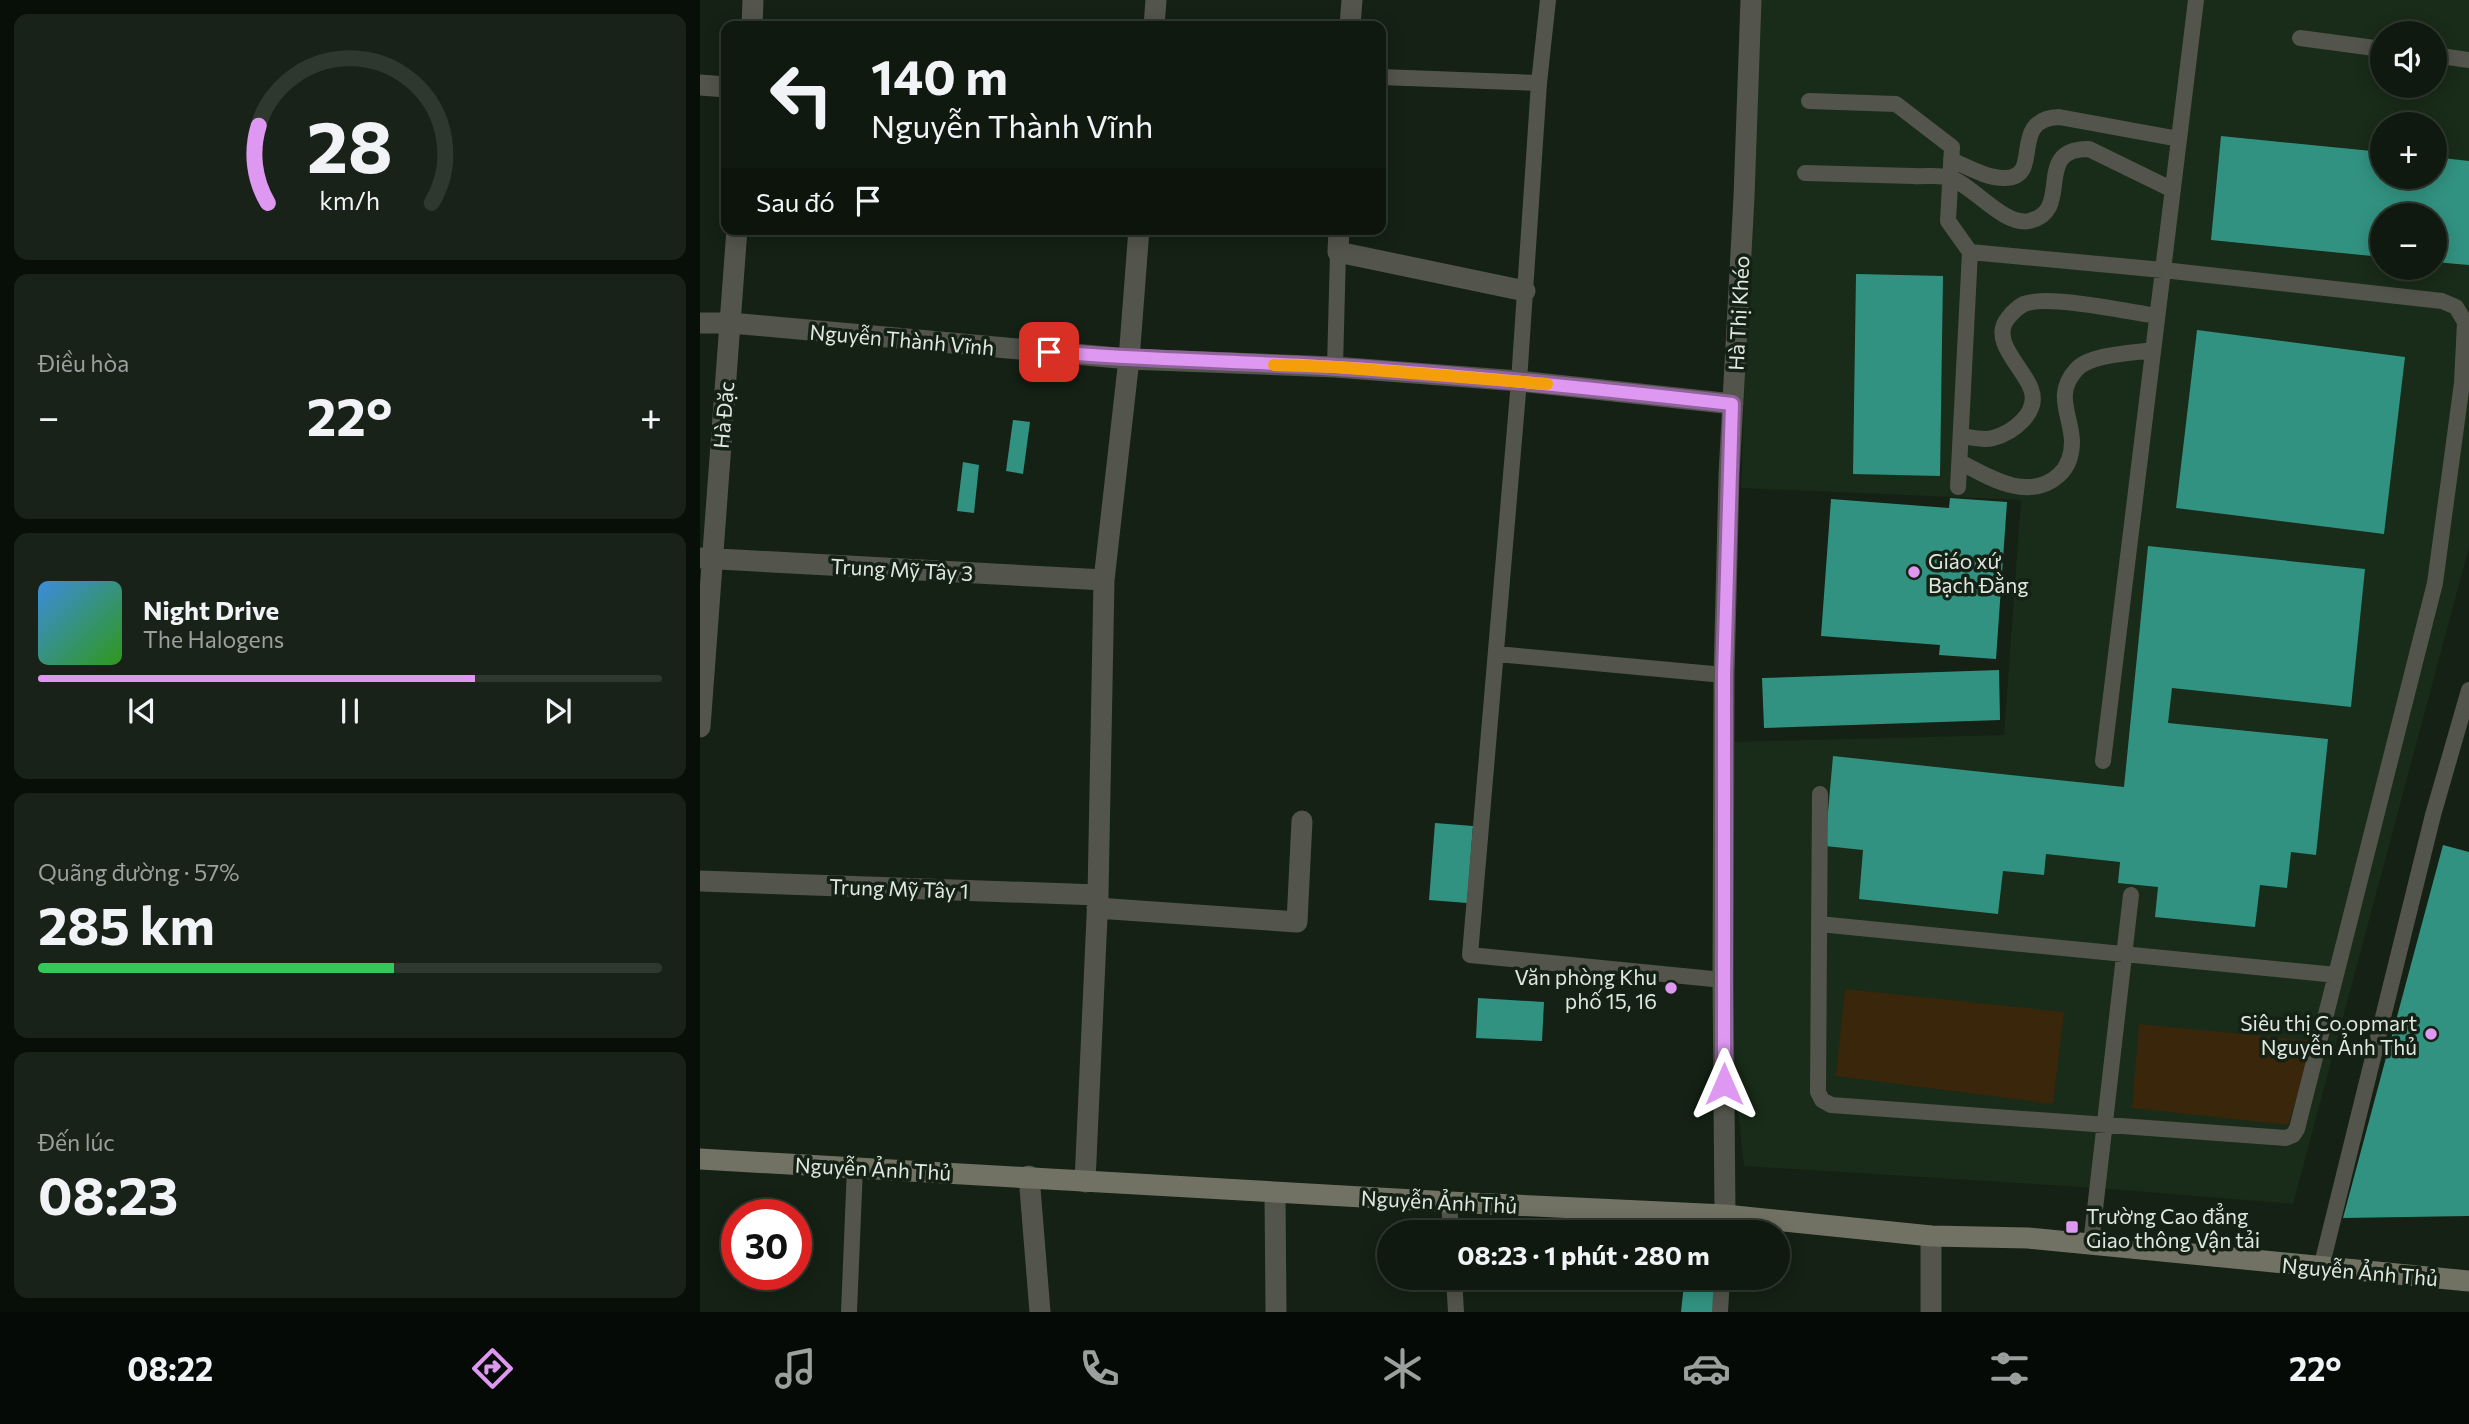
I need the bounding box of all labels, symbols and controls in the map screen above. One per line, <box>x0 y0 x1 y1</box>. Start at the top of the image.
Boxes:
map controls <box>2370 21 2447 280</box>
button: sound <box>2370 21 2447 98</box>
text: 140 m <box>871 45 1008 105</box>
icon: left <box>756 49 847 140</box>
text: 28 <box>307 99 393 188</box>
text: Nguyễn Thành Vĩnh <box>871 105 1153 145</box>
button: + <box>2370 112 2447 189</box>
icon: arrive <box>849 182 887 220</box>
text: km/h <box>320 185 380 215</box>
text: Sau đó <box>756 186 835 217</box>
button: − <box>2370 203 2447 280</box>
street label: Hà Thị Khéo <box>1722 255 1754 371</box>
street label: Nguyễn Thành Vĩnh <box>809 317 995 360</box>
pin <box>1019 322 1079 382</box>
icon: arrive <box>1030 333 1068 371</box>
text: Điều hòa <box>38 349 129 377</box>
street label: Hà Đặc <box>708 380 738 450</box>
text: 22° <box>307 383 392 447</box>
text: − <box>38 392 60 439</box>
text: + <box>640 392 662 439</box>
place label: Giáo xứ Bạch Đằng <box>1928 548 2029 597</box>
street label: Trung Mỹ Tây 3 <box>830 553 974 585</box>
marker: Giáo xứ Bạch Đằng <box>1906 564 1922 580</box>
text: Night Drive <box>143 594 279 625</box>
text: The Halogens <box>143 625 284 653</box>
icon: previous <box>123 692 161 730</box>
icon: pause <box>331 692 369 730</box>
icon: next <box>539 692 577 730</box>
text: Quãng đường · 57% <box>38 858 240 886</box>
street label: Trung Mỹ Tây 1 <box>829 873 969 903</box>
text: 285 km <box>38 892 215 956</box>
place label: Văn phòng Khu phố 15, 16 <box>1514 964 1657 1013</box>
marker: Văn phòng Khu phố 15, 16 <box>1663 980 1679 996</box>
place label: Siêu thị Co.opmart Nguyễn Ảnh Thủ <box>2240 1010 2417 1059</box>
marker: Siêu thị Co.opmart Nguyễn Ảnh Thủ <box>2423 1026 2439 1042</box>
position arrow <box>1687 1047 1761 1121</box>
text: Đến lúc <box>38 1128 115 1156</box>
street label: Nguyễn Ảnh Thủ <box>794 1150 952 1185</box>
text: 08:23 <box>38 1162 178 1226</box>
street label: Nguyễn Ảnh Thủ <box>1360 1183 1518 1218</box>
speed limit sign: 30 <box>721 1199 812 1290</box>
place label: Trường Cao đẳng Giao thông Vận tải <box>2086 1203 2260 1252</box>
marker: Trường Cao đẳng Giao thông Vận tải <box>2064 1219 2080 1235</box>
text: 08:23 · 1 phút · 280 m <box>1457 1239 1710 1270</box>
street label: Nguyễn Ảnh Thủ <box>2281 1251 2439 1290</box>
icon: directions <box>468 1344 517 1393</box>
icon: music <box>771 1344 820 1393</box>
icon: phone <box>1075 1344 1124 1393</box>
icon: climate <box>1378 1344 1427 1393</box>
icon: car <box>1682 1344 1731 1393</box>
icon: filters <box>1985 1344 2034 1393</box>
text: 08:22 <box>127 1348 213 1388</box>
text: 22° <box>2289 1348 2342 1388</box>

